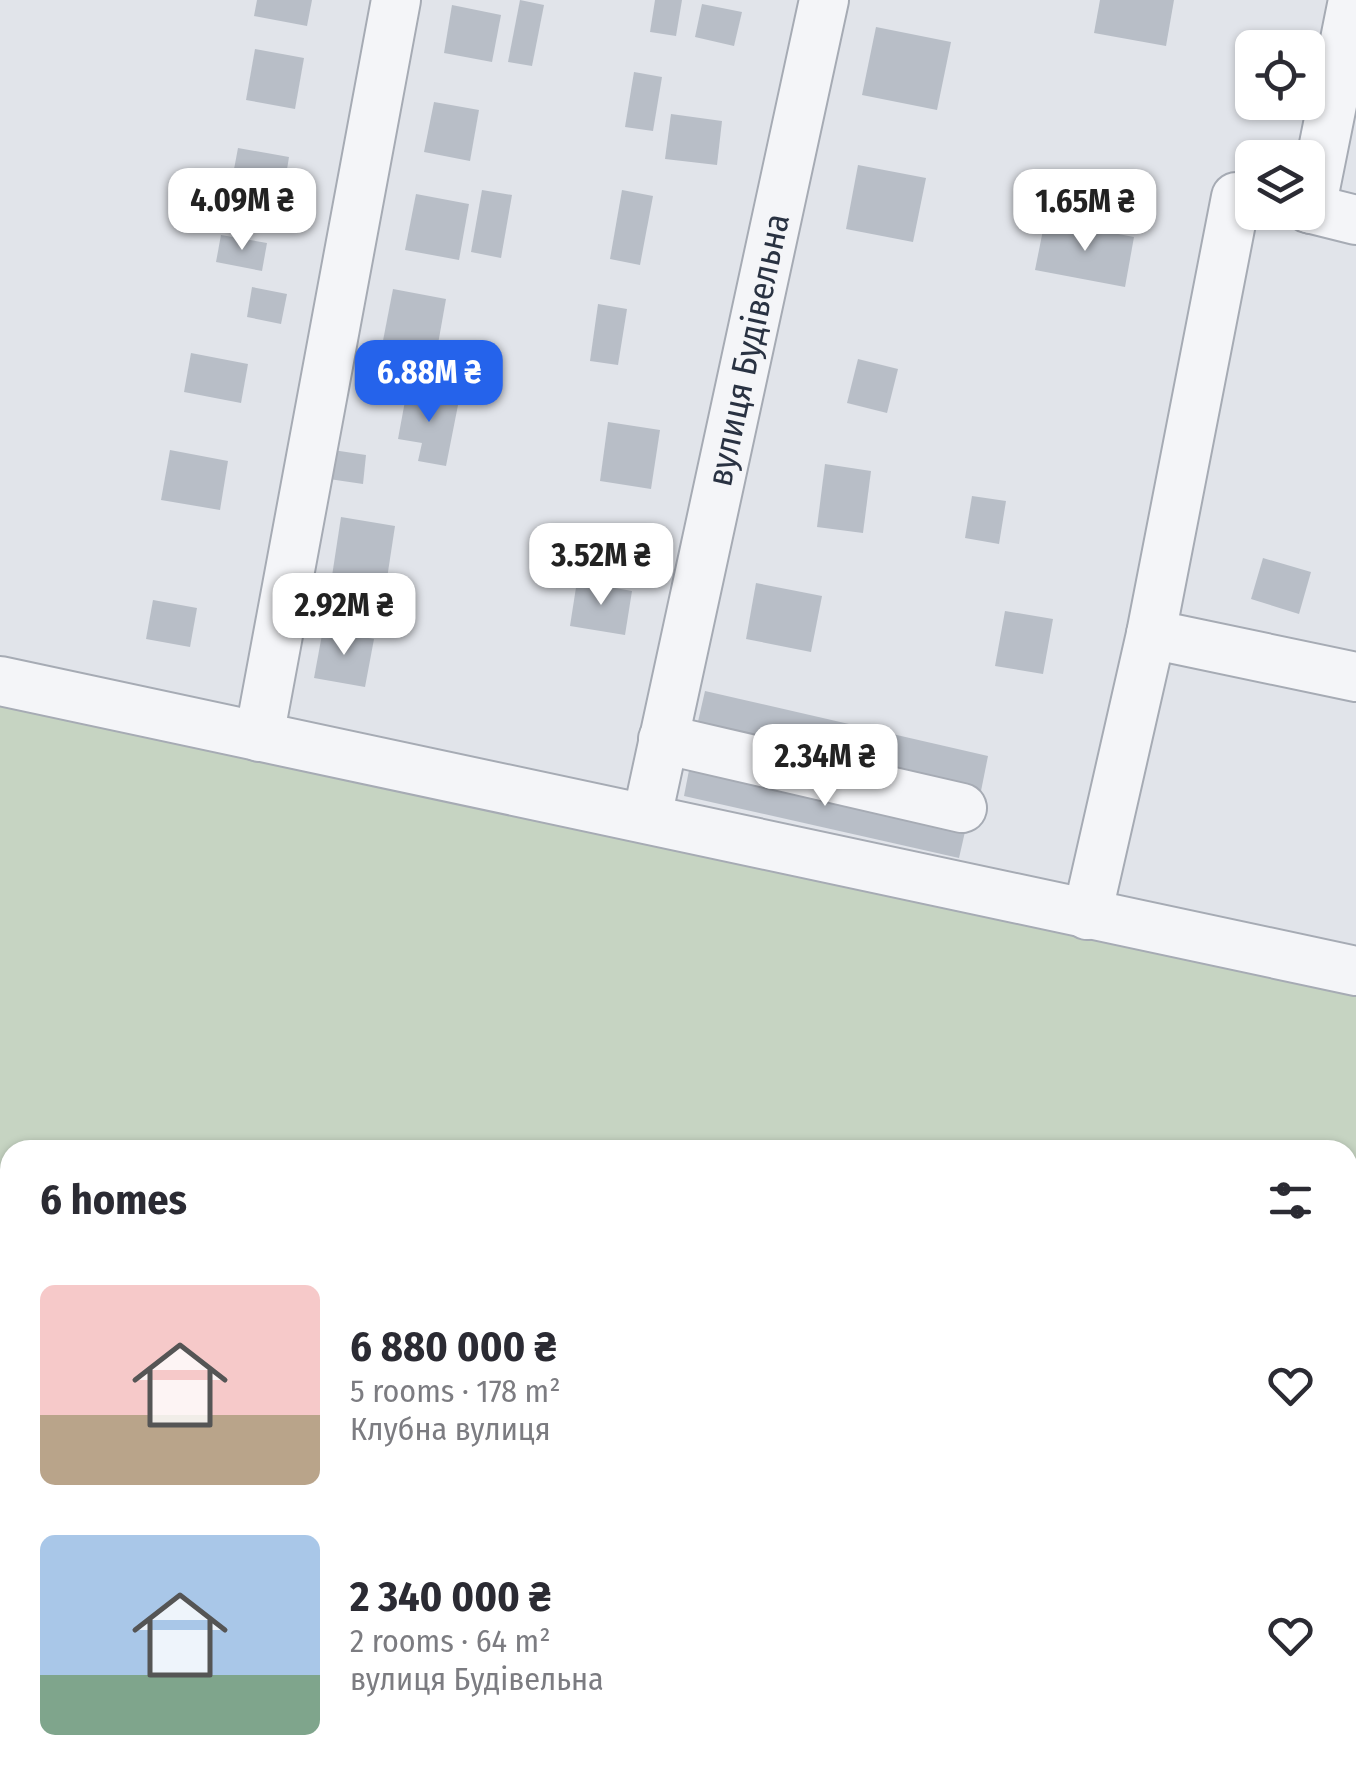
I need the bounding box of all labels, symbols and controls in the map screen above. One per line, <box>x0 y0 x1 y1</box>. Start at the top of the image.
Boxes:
map controls <box>1235 30 1325 230</box>
button: locate <box>1235 30 1325 120</box>
button: layers <box>1235 140 1325 230</box>
pin: 4.09M ₴ <box>150 168 334 253</box>
pin: 1.65M ₴ <box>993 169 1177 254</box>
text: 4.09M ₴ <box>190 181 294 219</box>
text: 1.65M ₴ <box>1035 182 1135 220</box>
street label: вулиця Будівельна <box>698 210 798 490</box>
pin: 6.88M ₴ <box>337 340 521 425</box>
text: 6.88M ₴ <box>377 353 481 391</box>
pin: 3.52M ₴ <box>509 523 693 608</box>
text: 3.52M ₴ <box>551 536 651 574</box>
pin: 2.92M ₴ <box>252 573 436 658</box>
text: 2.92M ₴ <box>295 586 393 624</box>
pin: 2.34M ₴ <box>733 724 917 809</box>
text: 2.34M ₴ <box>775 737 875 775</box>
icon: filters <box>1263 1173 1318 1228</box>
text: 6 homes <box>40 1175 187 1225</box>
text: 6 880 000 ₴ <box>350 1322 556 1372</box>
icon: home <box>120 1325 240 1445</box>
icon: heart <box>1263 1358 1318 1413</box>
text: 5 rooms · 178 m² <box>350 1372 561 1410</box>
text: Клубна вулиця <box>350 1410 551 1448</box>
text: 2 340 000 ₴ <box>350 1572 551 1622</box>
icon: home <box>120 1575 240 1695</box>
icon: heart <box>1263 1608 1318 1663</box>
text: 2 rooms · 64 m² <box>350 1622 551 1660</box>
text: вулиця Будівельна <box>350 1660 604 1698</box>

